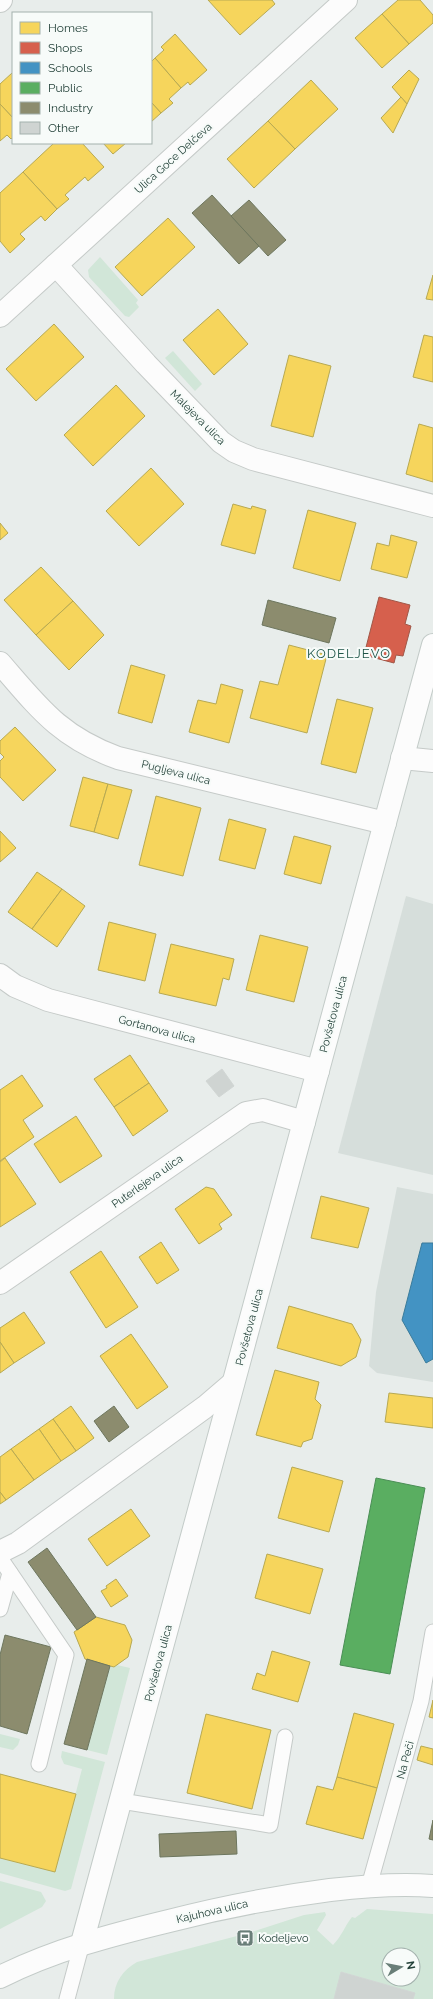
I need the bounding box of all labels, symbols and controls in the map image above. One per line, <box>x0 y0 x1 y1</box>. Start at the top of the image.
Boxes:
legend <box>12 12 152 144</box>
text: Homes <box>48 21 88 35</box>
text: Shops <box>48 41 83 55</box>
text: Schools <box>48 61 92 75</box>
text: Public <box>48 81 83 95</box>
text: Industry <box>48 101 94 115</box>
street label: Ulica Goce Delčeva <box>132 120 215 196</box>
text: Other <box>48 121 80 135</box>
street label: Malejeva ulica <box>167 387 228 448</box>
district label: KODELJEVO <box>307 646 391 661</box>
street label: Pugljeva ulica <box>140 758 212 787</box>
street label: Povšetova ulica <box>317 974 350 1054</box>
street label: Gortanova ulica <box>117 1013 197 1046</box>
street label: Puterlejeva ulica <box>109 1152 185 1211</box>
street label: Povšetova ulica <box>233 1287 266 1367</box>
street label: Povšetova ulica <box>142 1623 175 1703</box>
street label: Na Peči <box>394 1740 417 1781</box>
street label: Kajuhova ulica <box>175 1897 249 1926</box>
bus stop icon: Kodeljevo <box>235 1928 255 1948</box>
place label: Kodeljevo <box>258 1932 309 1945</box>
north arrow <box>381 1947 421 1987</box>
text: N <box>403 1960 417 1971</box>

